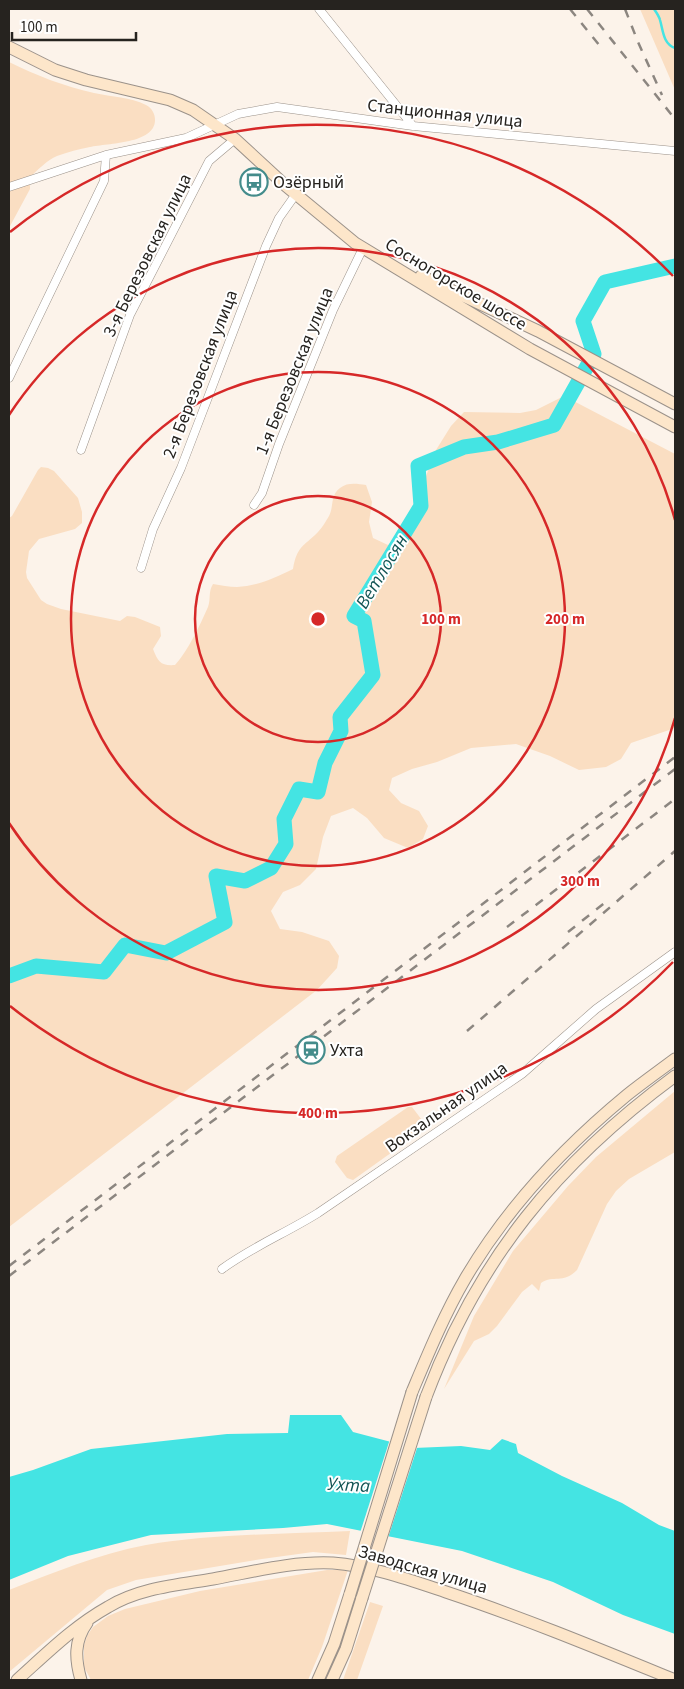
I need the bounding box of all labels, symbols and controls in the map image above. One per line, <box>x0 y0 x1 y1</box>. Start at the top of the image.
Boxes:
scale bar <box>12 10 136 42</box>
text: 100 m <box>20 17 58 38</box>
street label: Станционная улица <box>366 93 524 134</box>
bus stop icon: Озёрный <box>239 167 269 197</box>
street label: 3-я Березовская улица <box>97 169 198 341</box>
place label: Озёрный <box>273 170 344 195</box>
street label: Сосногорское шоссе <box>380 232 531 337</box>
street label: 1-я Березовская улица <box>249 284 340 459</box>
street label: 2-я Березовская улица <box>157 286 244 462</box>
water label: Ветлосян <box>350 530 415 614</box>
text: 100 m <box>421 609 461 630</box>
text: 200 m <box>545 609 585 630</box>
centre of rings <box>309 610 327 628</box>
text: 300 m <box>560 871 600 892</box>
station icon: Ухта <box>296 1035 326 1065</box>
place label: Ухта <box>330 1038 364 1063</box>
street label: Вокзальная улица <box>380 1056 513 1159</box>
text: 400 m <box>298 1103 338 1124</box>
water label: Ухта <box>327 1471 371 1500</box>
street label: Заводская улица <box>355 1539 490 1600</box>

